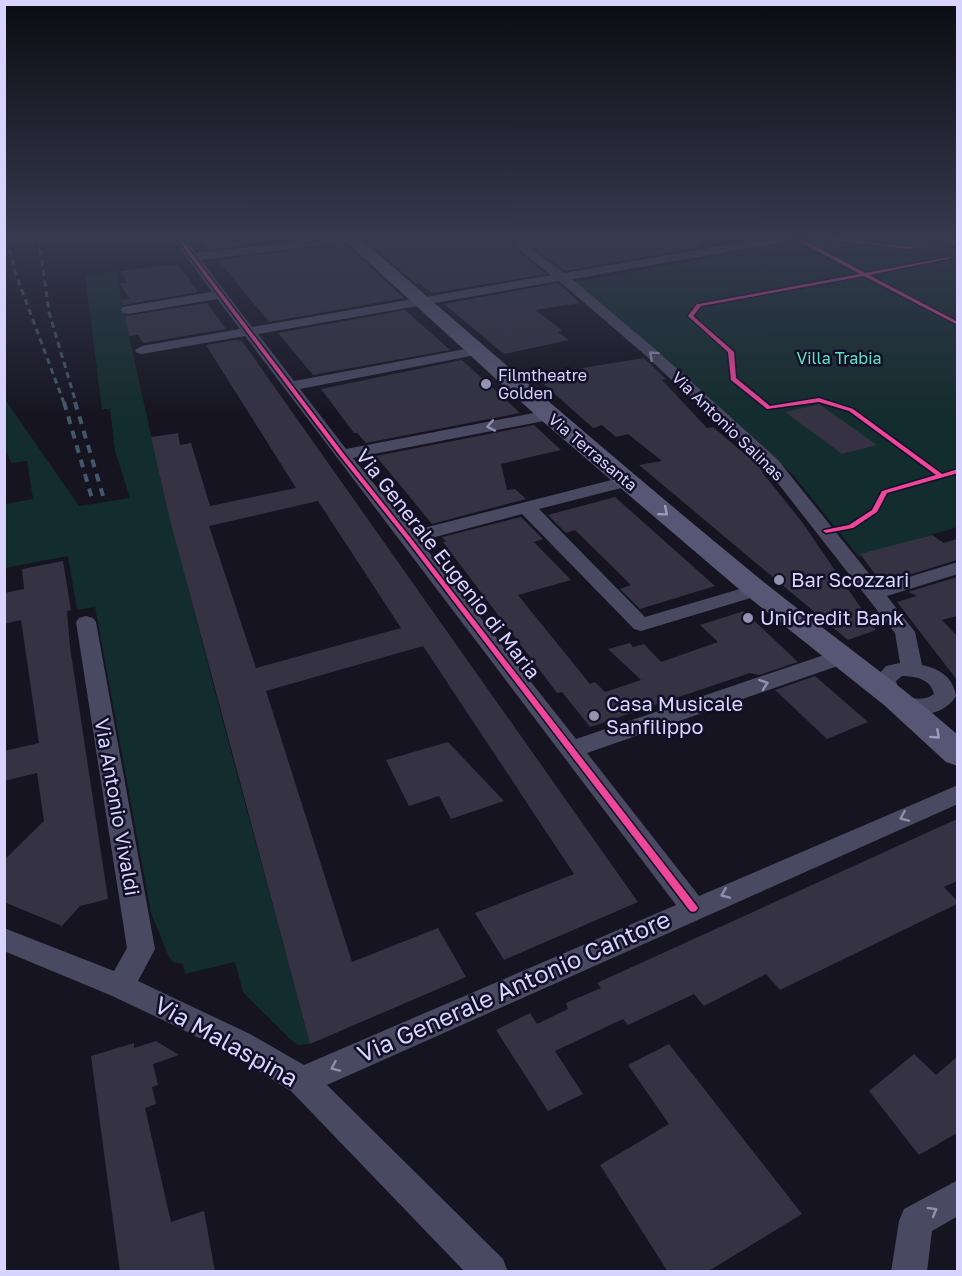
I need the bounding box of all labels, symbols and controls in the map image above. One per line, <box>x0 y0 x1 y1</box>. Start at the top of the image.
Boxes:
park label: Villa Trabia <box>796 348 882 368</box>
one-way arrow <box>649 351 660 362</box>
place label: Filmtheatre Golden <box>498 365 587 403</box>
street label: Via Antonio Salinas <box>668 367 788 485</box>
marker: Filmtheatre Golden <box>479 377 493 391</box>
street label: Via Terrasanta <box>545 409 641 495</box>
one-way arrow <box>487 419 497 432</box>
street label: Via Generale Eugenio di Maria <box>352 444 546 683</box>
one-way arrow <box>657 504 668 515</box>
place label: Bar Scozzari <box>791 567 909 591</box>
marker: Bar Scozzari <box>772 573 786 587</box>
place label: UniCredit Bank <box>760 605 904 629</box>
marker: UniCredit Bank <box>741 611 755 625</box>
one-way arrow <box>758 678 769 691</box>
place label: Casa Musicale Sanfilippo <box>606 691 743 738</box>
marker: Casa Musicale Sanfilippo <box>587 709 601 723</box>
street label: Via Antonio Vivaldi <box>91 716 145 897</box>
one-way arrow <box>930 728 940 739</box>
one-way arrow <box>899 810 910 822</box>
one-way arrow <box>720 887 731 899</box>
street label: Via Generale Antonio Cantore <box>353 903 674 1068</box>
street label: Via Malaspina <box>150 989 304 1092</box>
one-way arrow <box>330 1059 341 1071</box>
one-way arrow <box>927 1207 937 1218</box>

